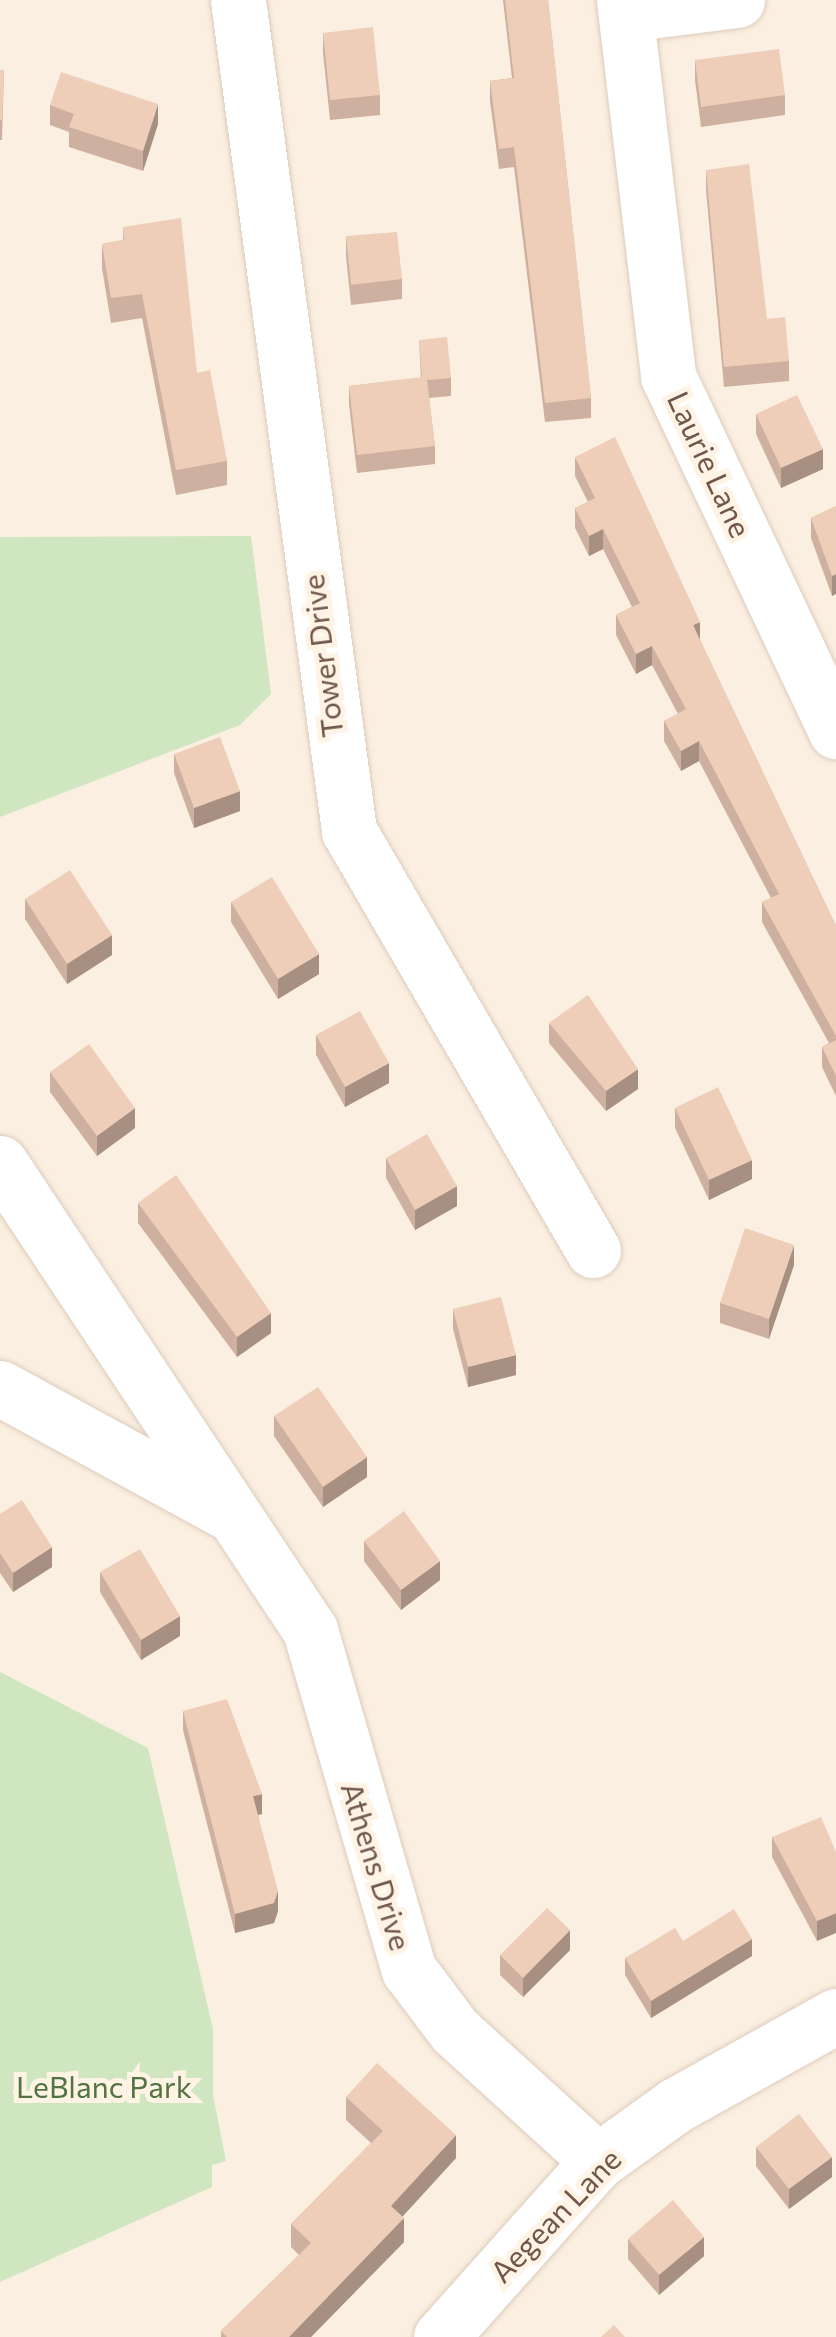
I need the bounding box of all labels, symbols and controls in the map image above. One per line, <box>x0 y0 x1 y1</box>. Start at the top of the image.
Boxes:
street label: Laurie Lane <box>661 385 759 543</box>
street label: Tower Drive <box>294 573 350 739</box>
street label: Athens Drive <box>334 1778 420 1954</box>
park label: LeBlanc Park <box>16 2068 192 2104</box>
street label: Aegean Lane <box>482 2141 628 2289</box>

